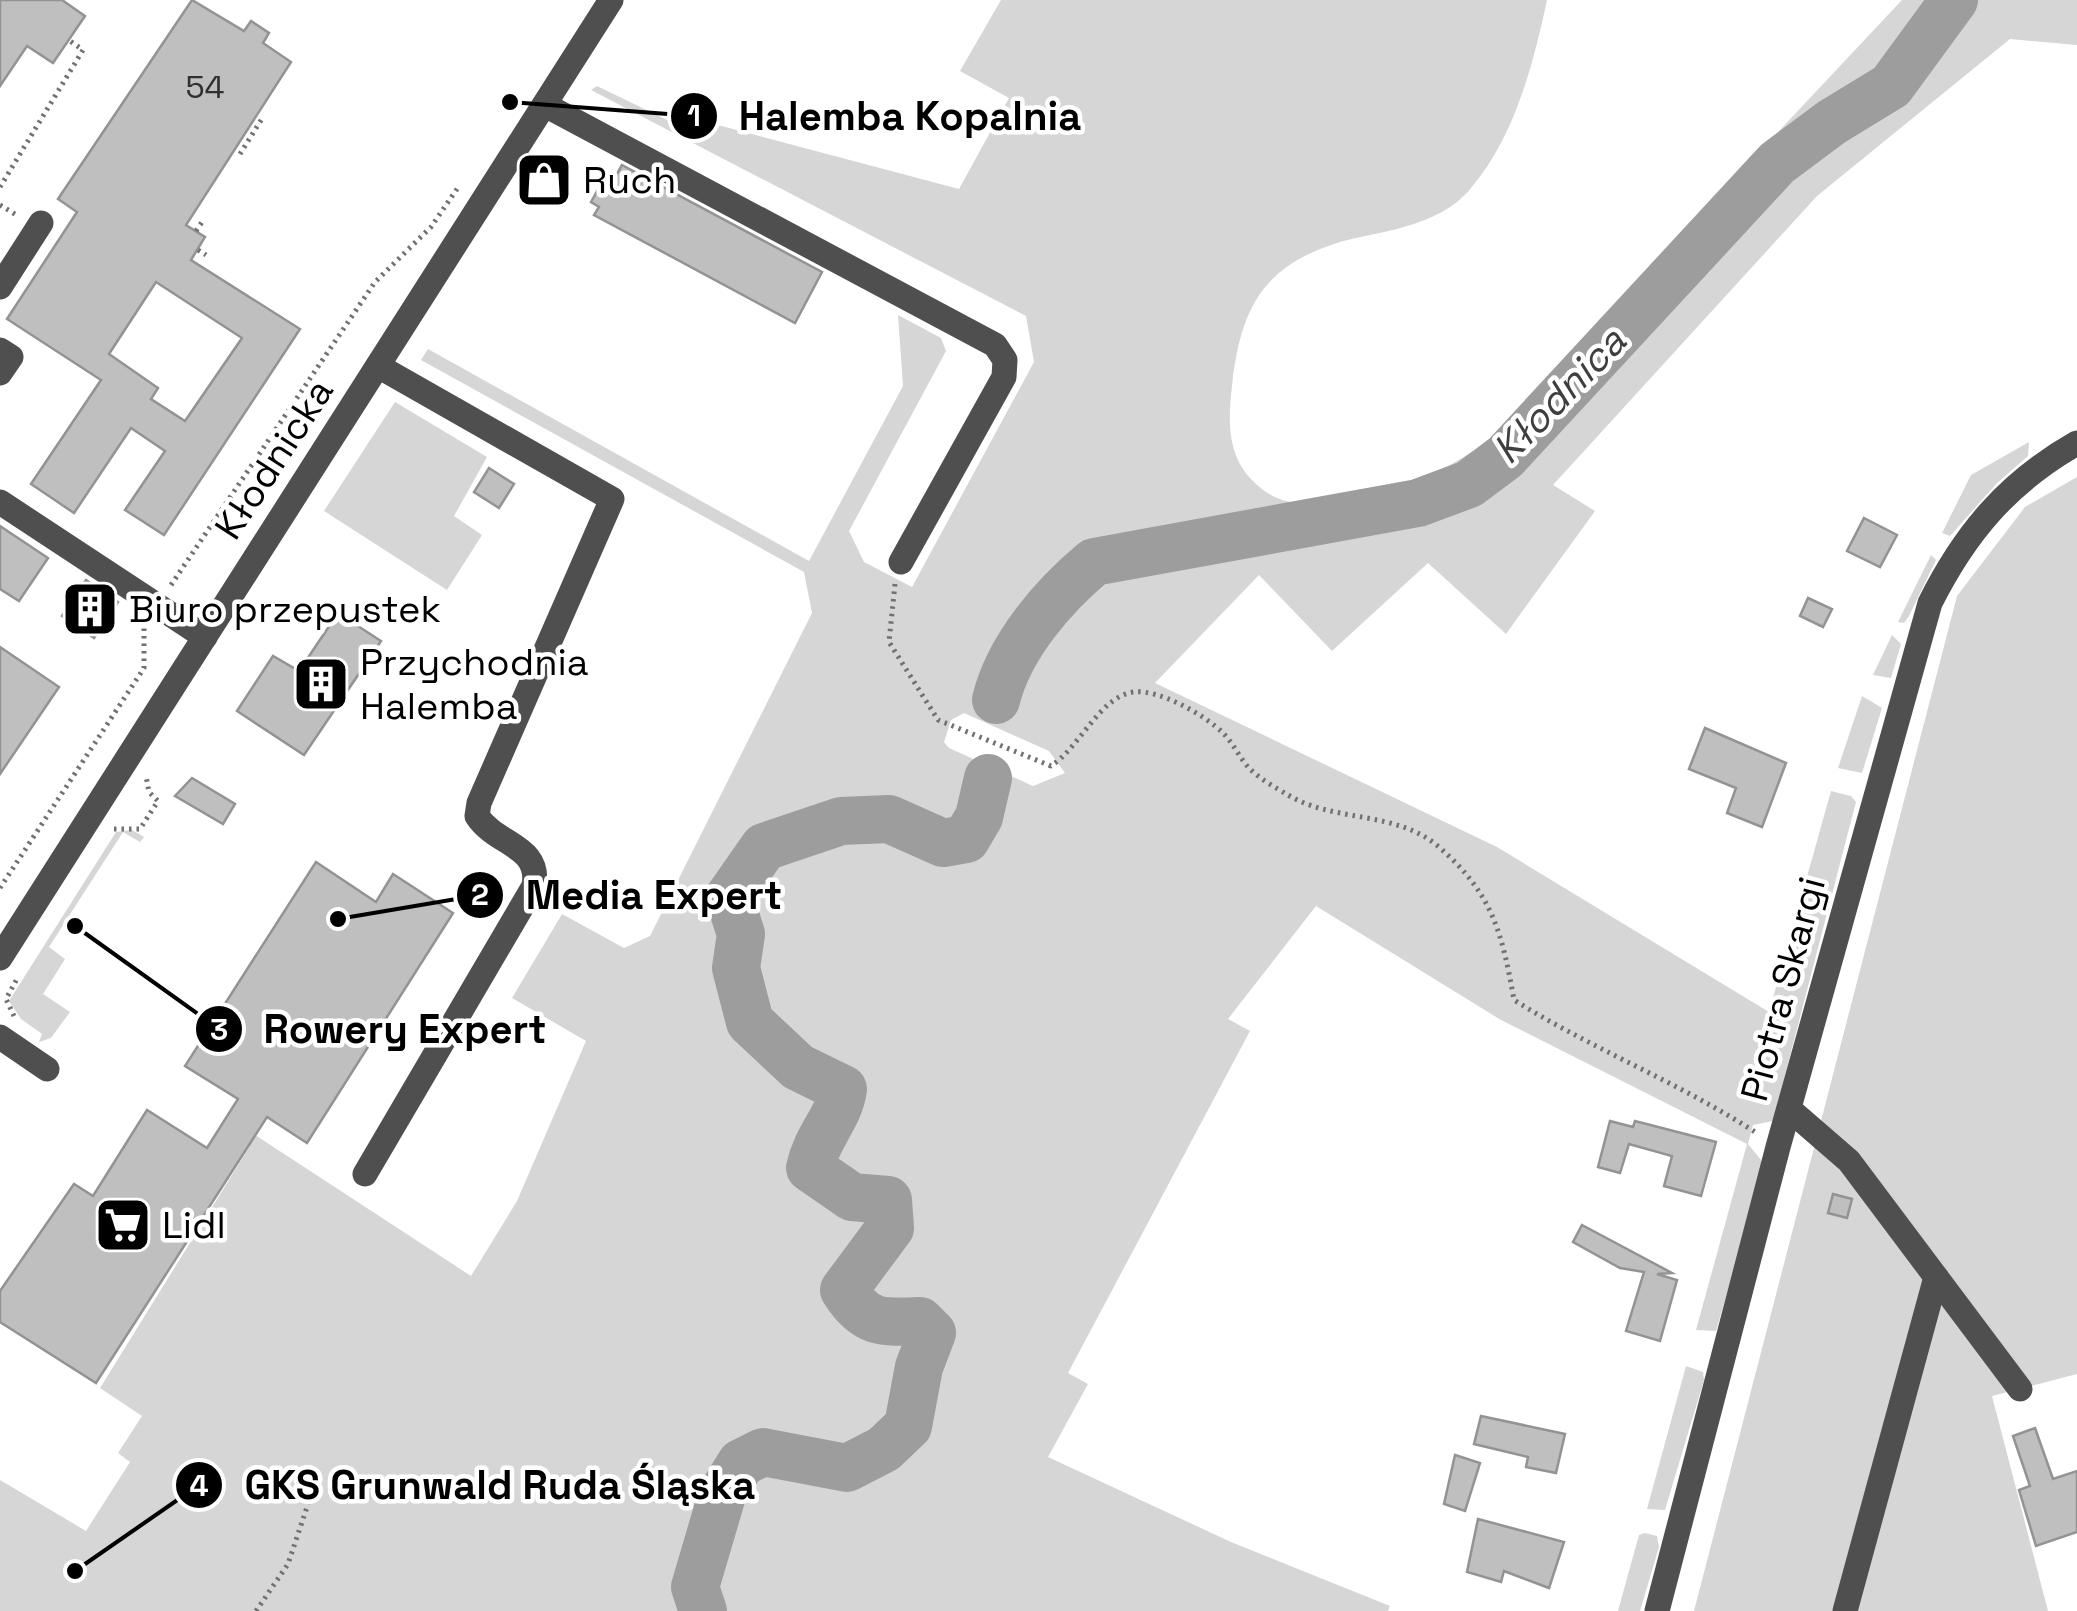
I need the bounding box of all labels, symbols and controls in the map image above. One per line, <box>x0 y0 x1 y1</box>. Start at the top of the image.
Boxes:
house number: 54 <box>185 67 225 107</box>
callout: Halemba Kopalnia <box>669 81 1102 151</box>
text: Halemba Kopalnia <box>739 91 1081 142</box>
text: 1 <box>687 96 701 135</box>
shop icon: Ruch <box>514 150 574 210</box>
place label: Ruch <box>583 156 676 204</box>
water label: Kłodnica <box>1482 316 1638 474</box>
street label: Kłodnicka <box>204 370 344 548</box>
building icon: Biuro przepustek <box>60 579 120 639</box>
place label: Biuro przepustek <box>129 585 441 633</box>
place label: Przychodnia Halemba <box>360 638 589 730</box>
building icon: Przychodnia Halemba <box>291 654 351 714</box>
callout: Media Expert <box>455 860 802 930</box>
text: Media Expert <box>526 870 782 921</box>
street label: Piotra Skargi <box>1730 872 1836 1106</box>
text: 2 <box>471 875 489 914</box>
callout: Rowery Expert <box>194 994 567 1064</box>
text: Rowery Expert <box>263 1004 547 1055</box>
text: 3 <box>210 1010 228 1049</box>
supermarket icon: Lidl <box>93 1195 153 1255</box>
place label: Lidl <box>162 1201 226 1249</box>
callout: GKS Grunwald Ruda Śląska <box>174 1450 775 1520</box>
text: GKS Grunwald Ruda Śląska <box>245 1460 755 1511</box>
text: 4 <box>189 1466 209 1505</box>

